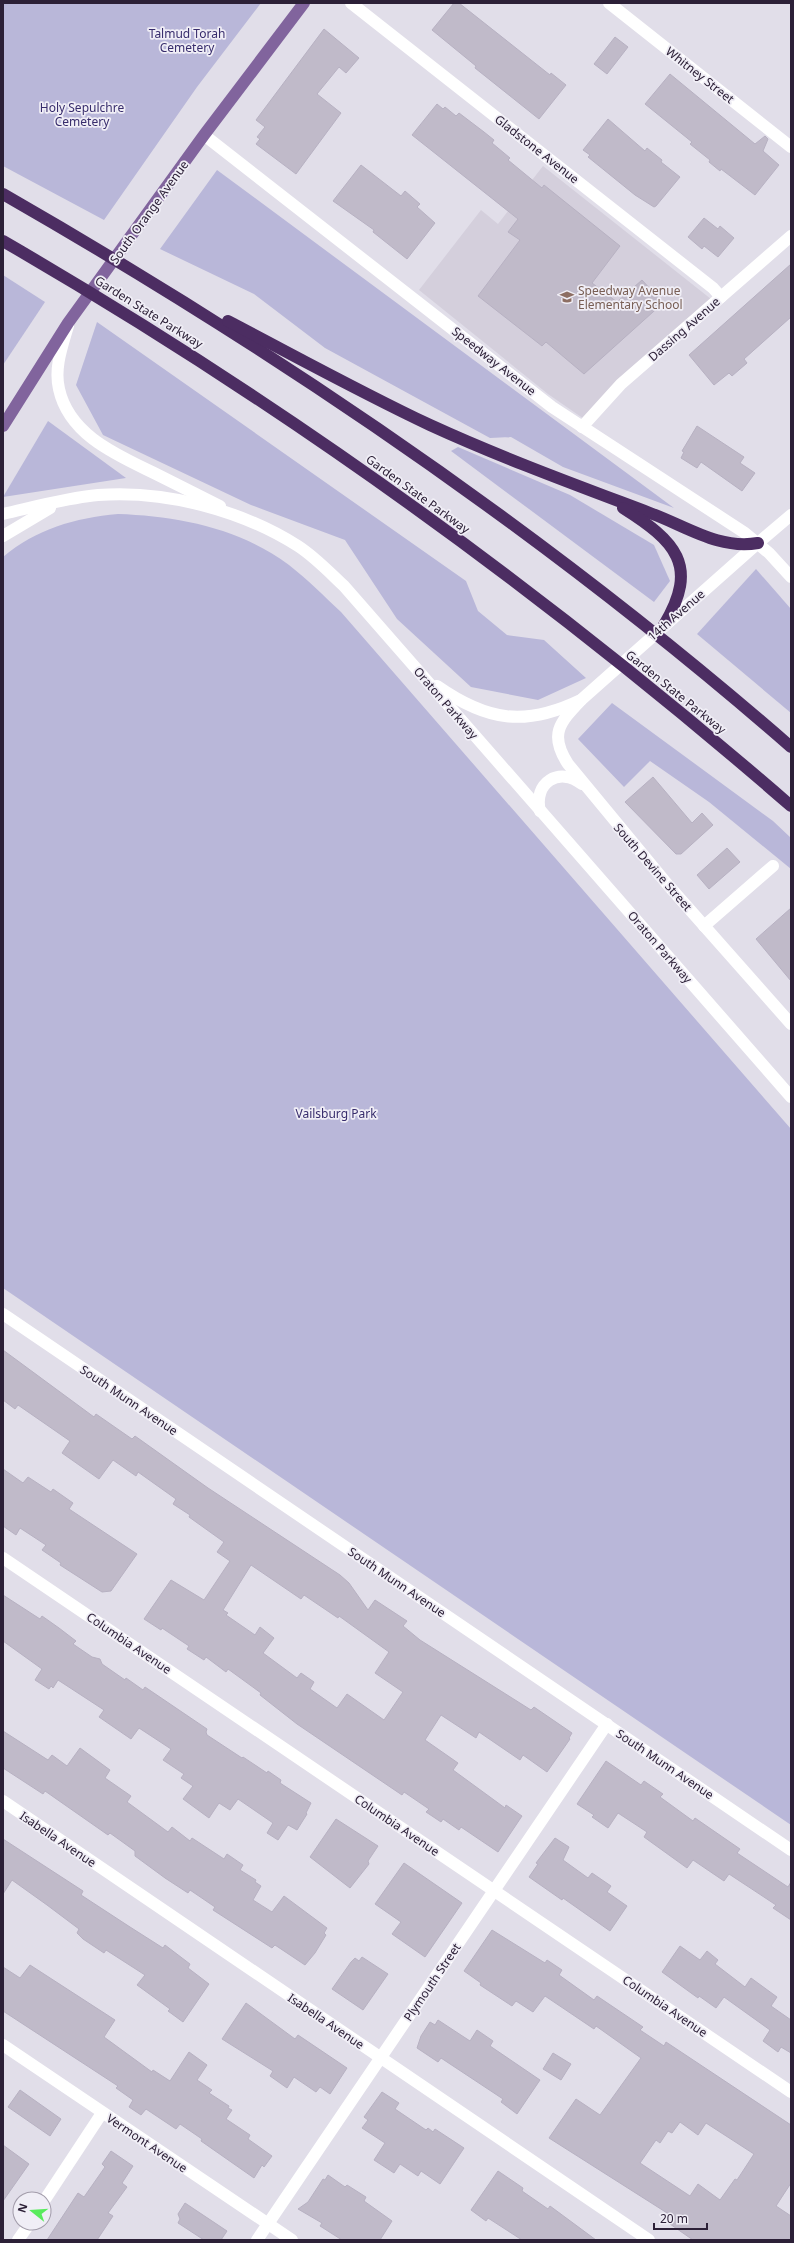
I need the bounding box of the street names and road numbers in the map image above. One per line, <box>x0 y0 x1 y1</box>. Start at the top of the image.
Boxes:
street label: Whitney Street <box>662 43 738 108</box>
street label: Gladstone Avenue <box>491 111 583 187</box>
street label: South Orange Avenue <box>106 157 192 267</box>
street label: Garden State Parkway <box>92 272 207 353</box>
street label: Dassing Avenue <box>644 293 724 365</box>
street label: Speedway Avenue <box>448 323 540 399</box>
street label: Garden State Parkway <box>363 451 474 538</box>
street label: 14th Avenue <box>644 585 708 645</box>
street label: Garden State Parkway <box>622 646 730 738</box>
street label: Oraton Parkway <box>410 663 483 743</box>
street label: South Devine Street <box>610 819 696 915</box>
street label: Oraton Parkway <box>624 907 697 987</box>
street label: South Munn Avenue <box>77 1361 181 1439</box>
street label: South Munn Avenue <box>345 1543 449 1621</box>
street label: Columbia Avenue <box>83 1608 175 1678</box>
street label: South Munn Avenue <box>613 1725 717 1803</box>
street label: Columbia Avenue <box>351 1790 443 1860</box>
street label: Isabella Avenue <box>16 1807 100 1871</box>
street label: Plymouth Street <box>400 1939 465 2024</box>
street label: Columbia Avenue <box>619 1971 711 2041</box>
street label: Isabella Avenue <box>284 1989 368 2053</box>
street label: Vermont Avenue <box>103 2110 191 2177</box>

